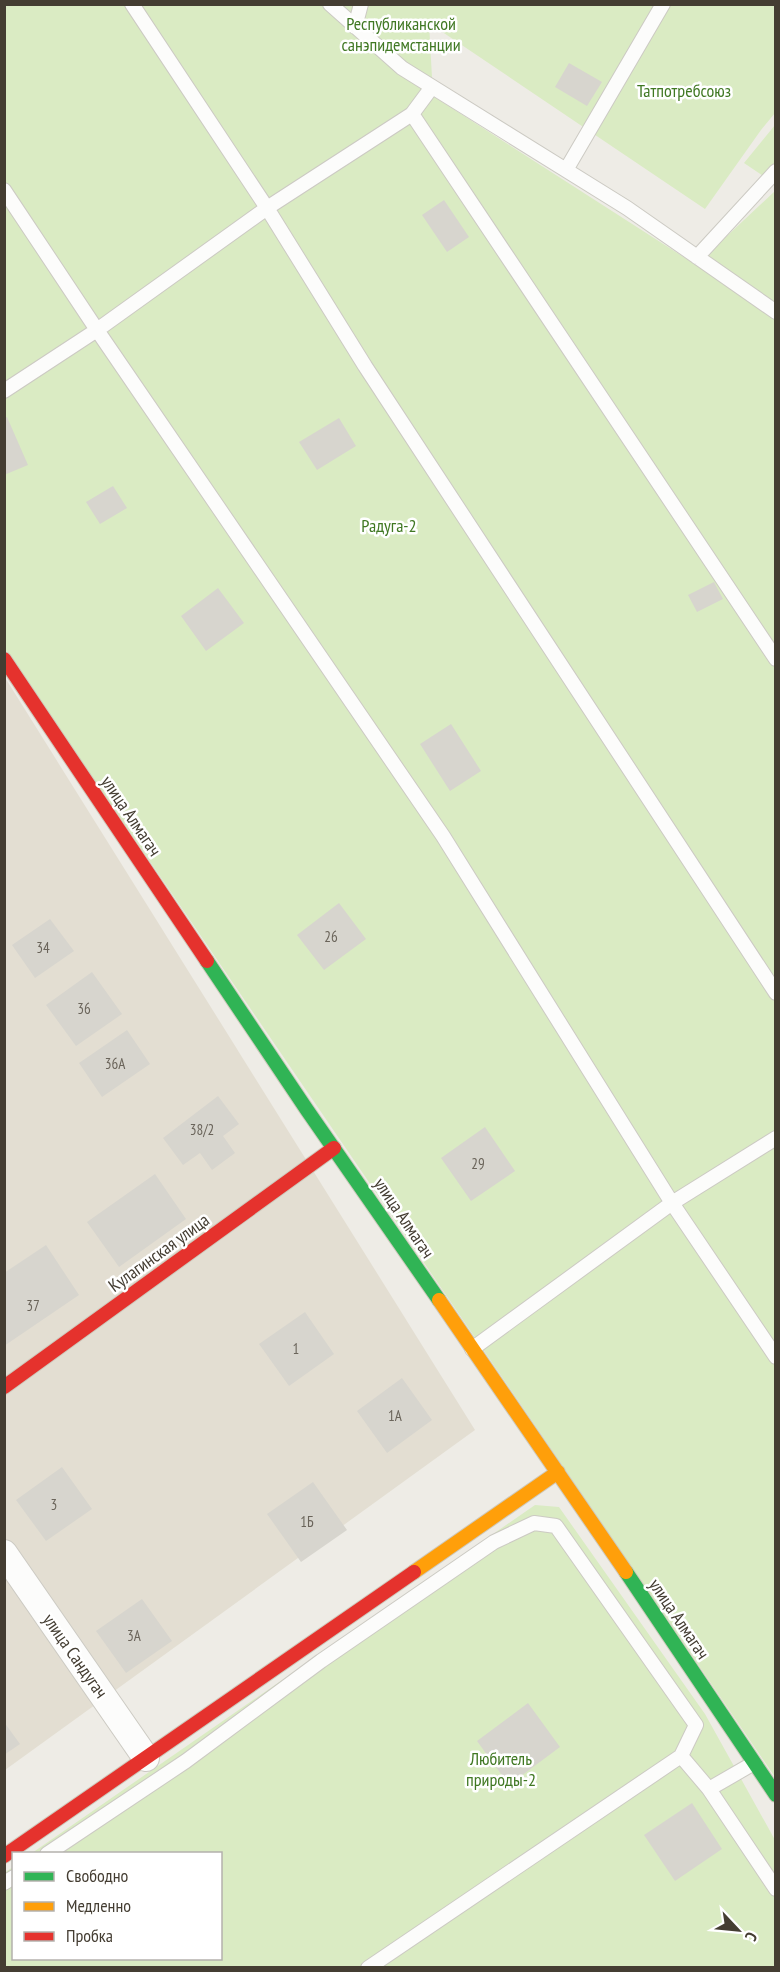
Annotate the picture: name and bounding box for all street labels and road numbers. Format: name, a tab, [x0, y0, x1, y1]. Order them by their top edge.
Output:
street label: улица Алмагач	[96, 771, 167, 860]
street label: улица Алмагач	[369, 1173, 440, 1262]
street label: Кулагинская улица	[104, 1208, 214, 1297]
street label: улица Алмагач	[644, 1574, 715, 1663]
street label: улица Сандугач	[38, 1609, 113, 1703]

